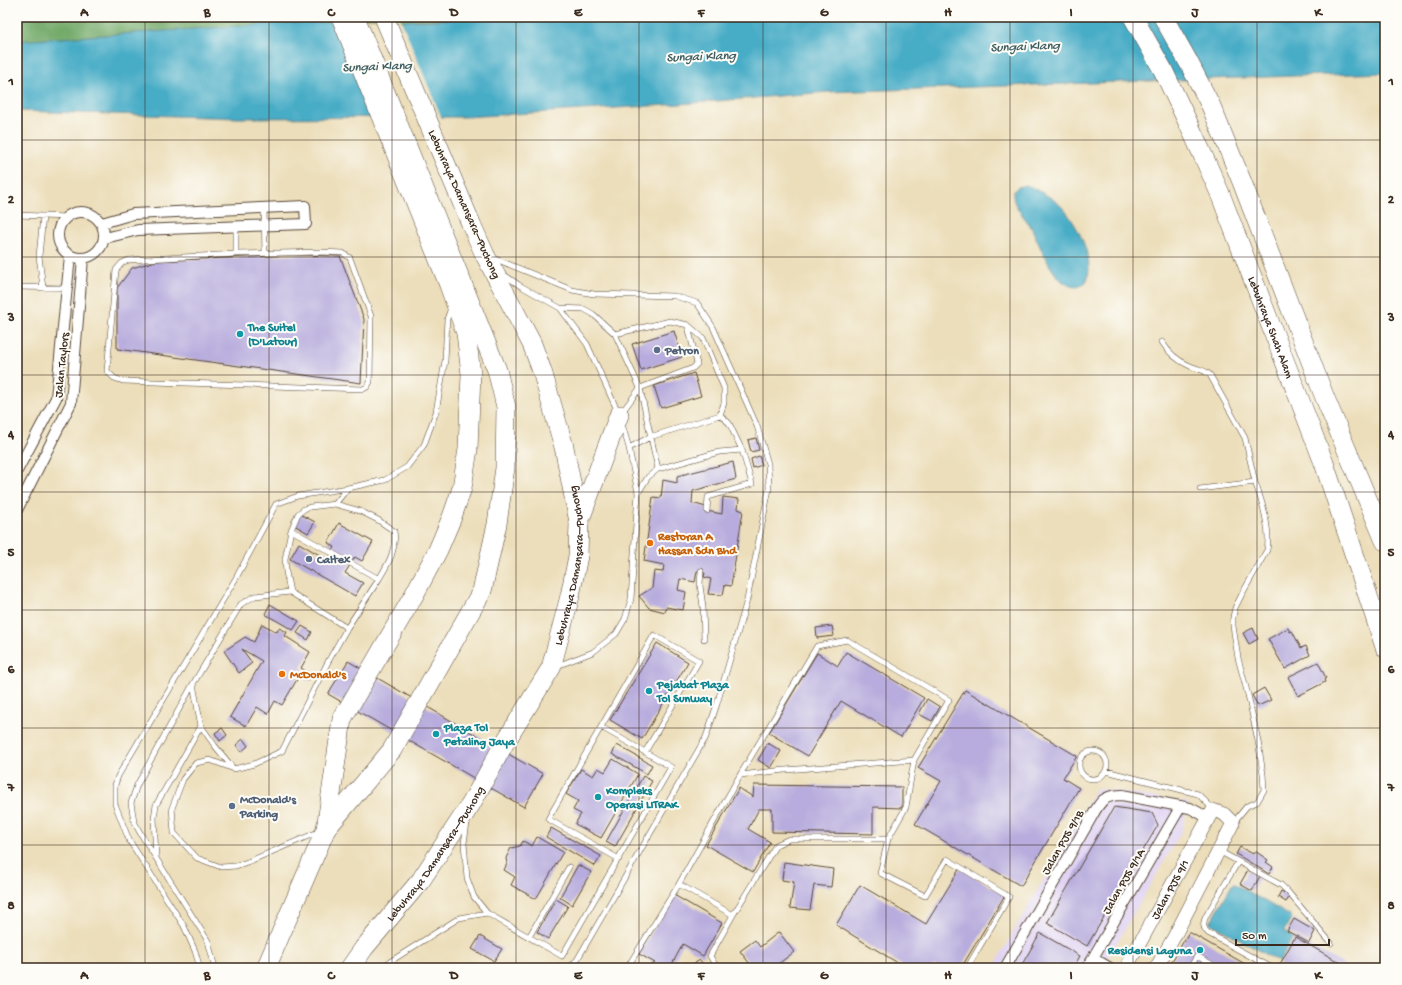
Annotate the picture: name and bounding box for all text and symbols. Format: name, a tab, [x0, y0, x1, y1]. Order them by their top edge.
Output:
text: A	[79, 6, 89, 21]
text: B	[203, 6, 212, 21]
text: C	[326, 6, 336, 21]
text: D	[449, 6, 459, 21]
text: E	[574, 6, 583, 21]
text: F	[697, 6, 706, 21]
text: G	[820, 6, 829, 21]
text: H	[944, 6, 952, 21]
text: I	[1069, 6, 1073, 21]
text: J	[1191, 6, 1200, 21]
text: K	[1313, 6, 1323, 21]
water label: Sungai Klang	[990, 39, 1062, 56]
water label: Sungai Klang	[666, 49, 738, 66]
water label: Sungai Klang	[342, 59, 414, 76]
text: 1	[7, 75, 14, 90]
text: 1	[1387, 75, 1394, 90]
street label: Lebuhraya Damansara–Puchong	[424, 128, 502, 282]
text: 2	[8, 193, 15, 208]
text: 2	[1388, 193, 1395, 208]
street label: Lebuhraya Shah Alam	[1244, 275, 1296, 381]
text: 3	[7, 311, 15, 326]
text: 3	[1387, 311, 1395, 326]
place label: The Suitel (D'Latour)	[247, 322, 298, 350]
marker: The Suitel (D'Latour)	[235, 329, 245, 339]
street label: Jalan Taylors	[53, 331, 73, 399]
marker: Petron	[652, 345, 662, 355]
place label: Petron	[664, 345, 699, 359]
text: 4	[7, 428, 15, 443]
text: 4	[1387, 428, 1395, 443]
street label: Lebuhraya Damansara–Puchong	[552, 484, 588, 647]
place label: Restoran A Hassan Sdn Bhd	[657, 531, 738, 559]
marker: Restoran A Hassan Sdn Bhd	[645, 538, 655, 548]
text: 5	[8, 546, 15, 561]
text: 5	[1388, 546, 1395, 561]
marker: Caltex	[304, 554, 314, 564]
place label: Caltex	[316, 554, 351, 568]
text: 6	[8, 663, 15, 678]
text: 6	[1388, 663, 1395, 678]
marker: McDonald's	[277, 669, 287, 679]
place label: McDonald's	[290, 669, 347, 683]
place label: Pejabat Plaza Tol Sunway	[656, 679, 730, 707]
marker: Pejabat Plaza Tol Sunway	[644, 686, 654, 696]
place label: Plaza Tol Petaling Jaya	[443, 722, 516, 750]
marker: Plaza Tol Petaling Jaya	[431, 729, 441, 739]
text: 7	[7, 781, 16, 796]
text: 7	[1387, 781, 1396, 796]
street label: Lebuhraya Damansara–Puchong	[384, 784, 488, 925]
place label: Kompleks Operasi LITRAK	[605, 785, 679, 813]
marker: Kompleks Operasi LITRAK	[593, 792, 603, 802]
place label: McDonald's Parking	[239, 794, 297, 822]
marker: McDonald's Parking	[227, 801, 237, 811]
street label: Jalan PJS 9/1B	[1040, 808, 1088, 878]
street label: Jalan PJS 9/1A	[1100, 846, 1150, 917]
street label: Jalan PJS 9/1	[1149, 858, 1193, 922]
text: 8	[7, 899, 15, 914]
text: 8	[1387, 899, 1395, 914]
scale bar	[1236, 921, 1329, 947]
text: 50 m	[1242, 930, 1267, 944]
place label: Residensi Laguna	[1107, 945, 1193, 959]
marker: Residensi Laguna	[1195, 945, 1205, 955]
text: A	[79, 969, 89, 984]
text: B	[203, 969, 212, 984]
text: C	[326, 969, 336, 984]
text: D	[449, 969, 459, 984]
text: E	[574, 969, 583, 984]
text: F	[697, 969, 706, 984]
text: G	[820, 969, 829, 984]
text: H	[944, 969, 952, 984]
text: I	[1069, 969, 1073, 984]
text: J	[1191, 969, 1200, 984]
text: K	[1313, 969, 1323, 984]

